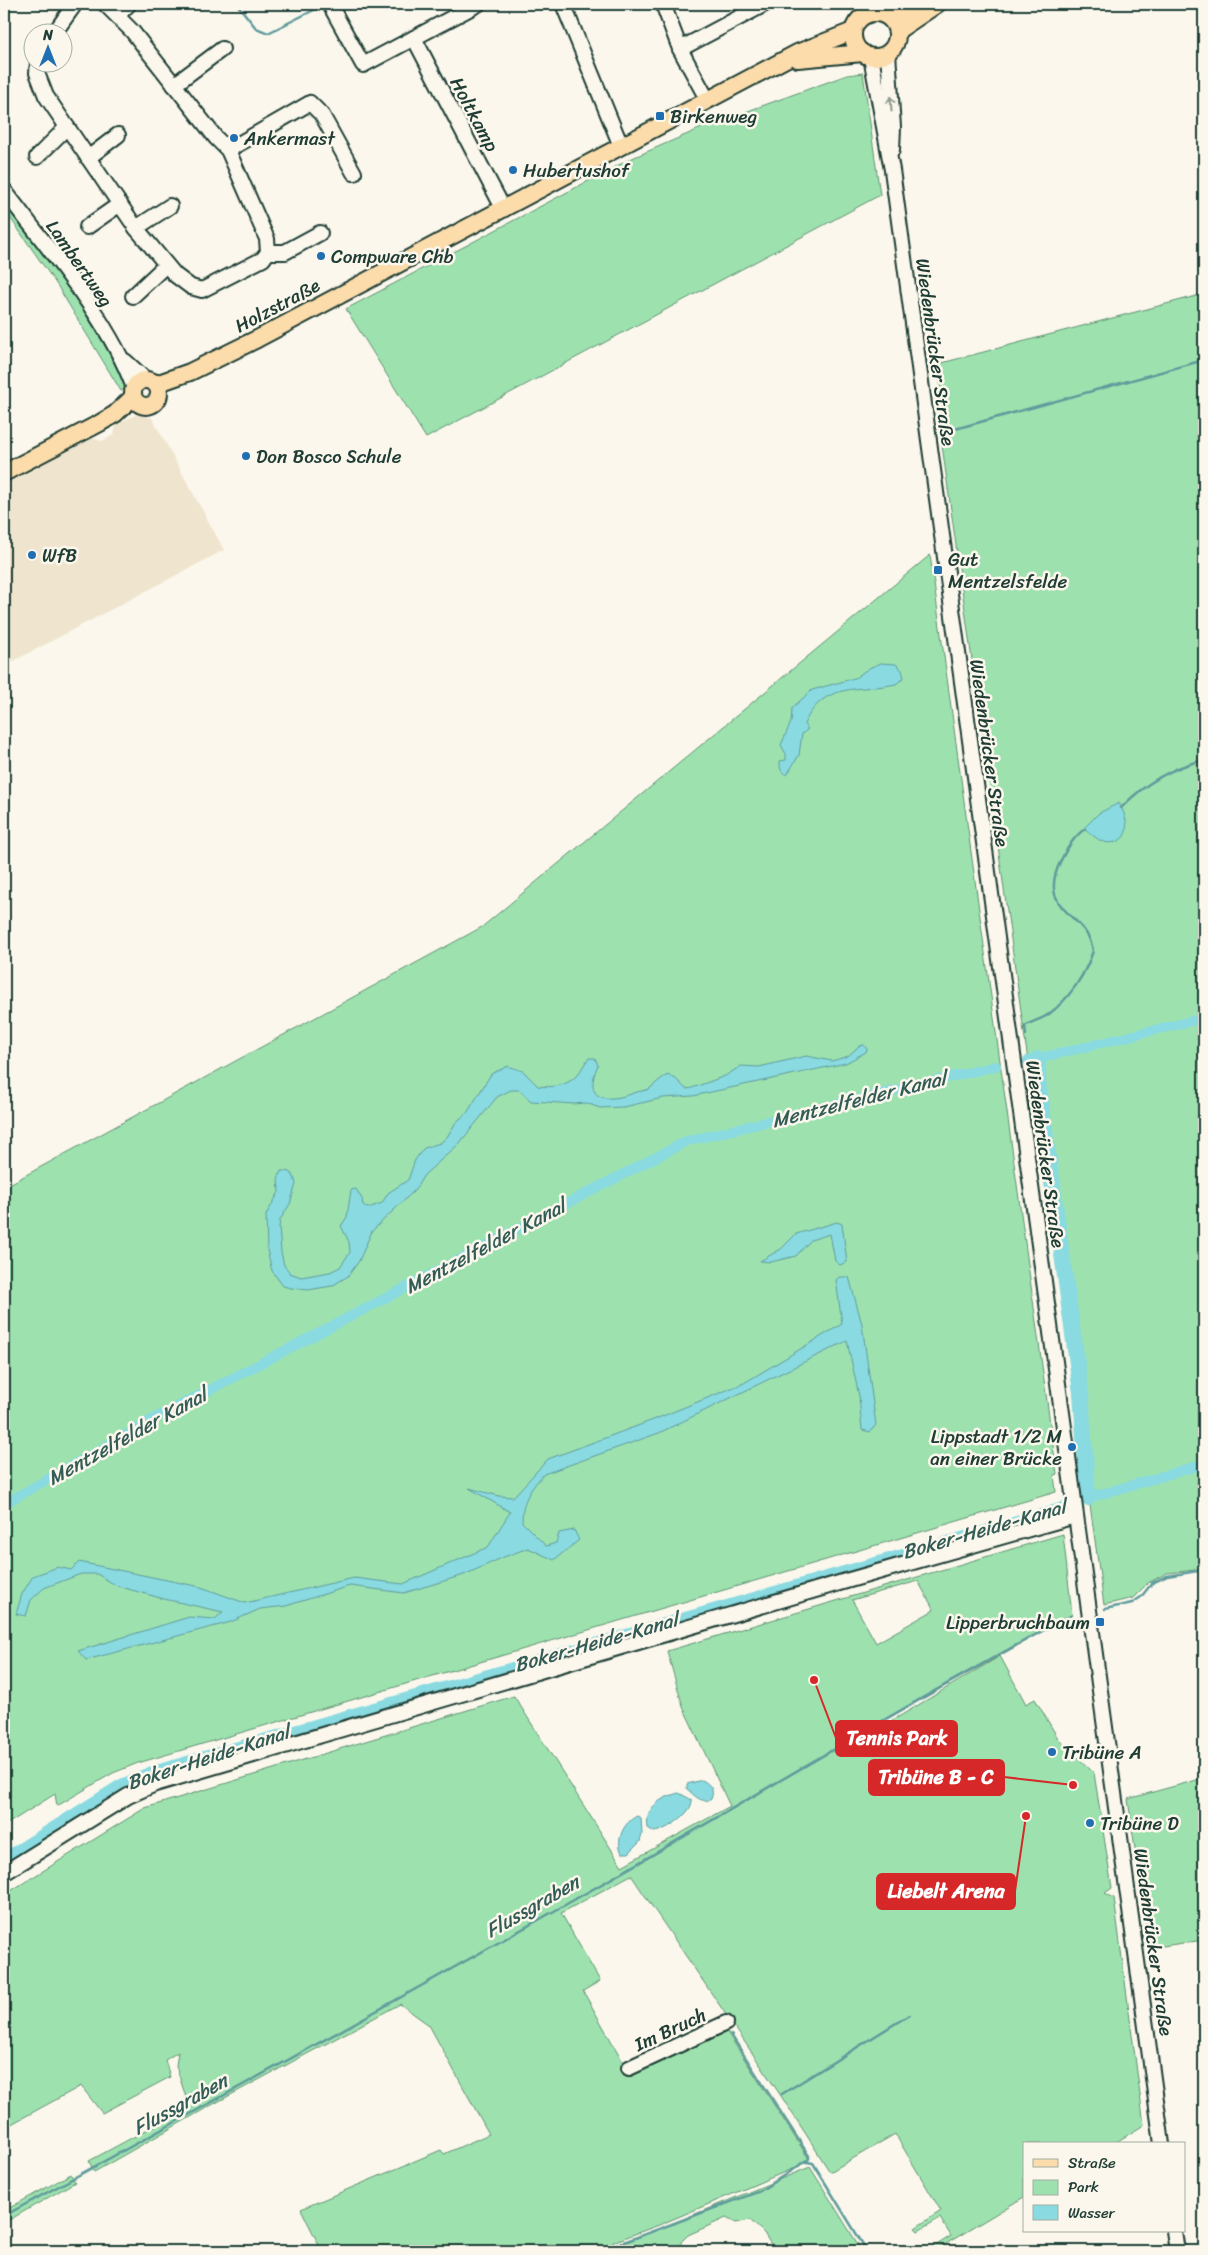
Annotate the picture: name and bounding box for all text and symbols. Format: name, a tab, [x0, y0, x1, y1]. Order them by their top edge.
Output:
north arrow	[22, 22, 72, 72]
text: N	[42, 23, 53, 48]
street label: Holtkamp	[441, 71, 508, 158]
one-way arrow	[887, 97, 896, 113]
place label: Birkenweg	[670, 100, 757, 133]
marker: Birkenweg	[654, 110, 666, 122]
place label: Ankermast	[243, 122, 336, 155]
marker: Ankermast	[228, 132, 240, 144]
place label: Hubertushof	[523, 154, 631, 187]
marker: Hubertushof	[507, 164, 519, 176]
street label: Lambertweg	[37, 213, 122, 314]
place label: Compware Chb	[331, 240, 454, 273]
marker: Compware Chb	[315, 250, 327, 262]
street label: Wiedenbrücker Straße	[906, 256, 965, 448]
street label: Holzstraße	[228, 269, 326, 342]
place label: Don Bosco Schule	[256, 440, 402, 473]
marker: Don Bosco Schule	[240, 450, 252, 462]
place label: WfB	[42, 539, 77, 572]
place label: Gut Mentzelsfelde	[948, 543, 1068, 598]
marker: WfB	[26, 549, 38, 561]
marker: Gut Mentzelsfelde	[932, 564, 944, 576]
street label: Wiedenbrücker Straße	[960, 657, 1019, 849]
street label: Wiedenbrücker Straße	[1016, 1058, 1075, 1250]
water label: Mentzelfelder Kanal	[768, 1060, 954, 1138]
water label: Mentzelfelder Kanal	[398, 1187, 576, 1304]
water label: Mentzelfelder Kanal	[41, 1376, 218, 1495]
place label: Lippstadt 1/2 M an einer Brücke	[930, 1420, 1062, 1475]
marker: Lippstadt 1/2 M an einer Brücke	[1066, 1441, 1078, 1453]
water label: Boker-Heide-Kanal	[898, 1488, 1074, 1570]
water label: Boker-Heide-Kanal	[510, 1601, 686, 1683]
place label: Lipperbruchbaum	[946, 1606, 1090, 1639]
marker: Lipperbruchbaum	[1094, 1616, 1106, 1628]
water label: Boker-Heide-Kanal	[122, 1713, 298, 1800]
callout: Tennis Park	[836, 1721, 957, 1756]
text: Tennis Park	[846, 1721, 948, 1756]
place label: Tribüne A	[1062, 1736, 1142, 1769]
marker: Tribüne A	[1046, 1746, 1058, 1758]
callout: Tribüne B - C	[869, 1760, 1004, 1795]
text: Tribüne B - C	[878, 1760, 994, 1795]
place label: Tribüne D	[1100, 1807, 1179, 1840]
marker: Tribüne D	[1084, 1817, 1096, 1829]
street label: Wiedenbrücker Straße	[1124, 1846, 1183, 2038]
water label: Flussgraben	[478, 1864, 588, 1948]
callout: Liebelt Arena	[877, 1874, 1015, 1909]
text: Liebelt Arena	[887, 1874, 1005, 1909]
street label: Im Bruch	[628, 1998, 712, 2061]
water label: Flussgraben	[126, 2063, 236, 2145]
legend	[1023, 2142, 1186, 2232]
text: Straße	[1068, 2150, 1116, 2176]
text: Park	[1068, 2174, 1099, 2200]
text: Wasser	[1068, 2200, 1116, 2226]

